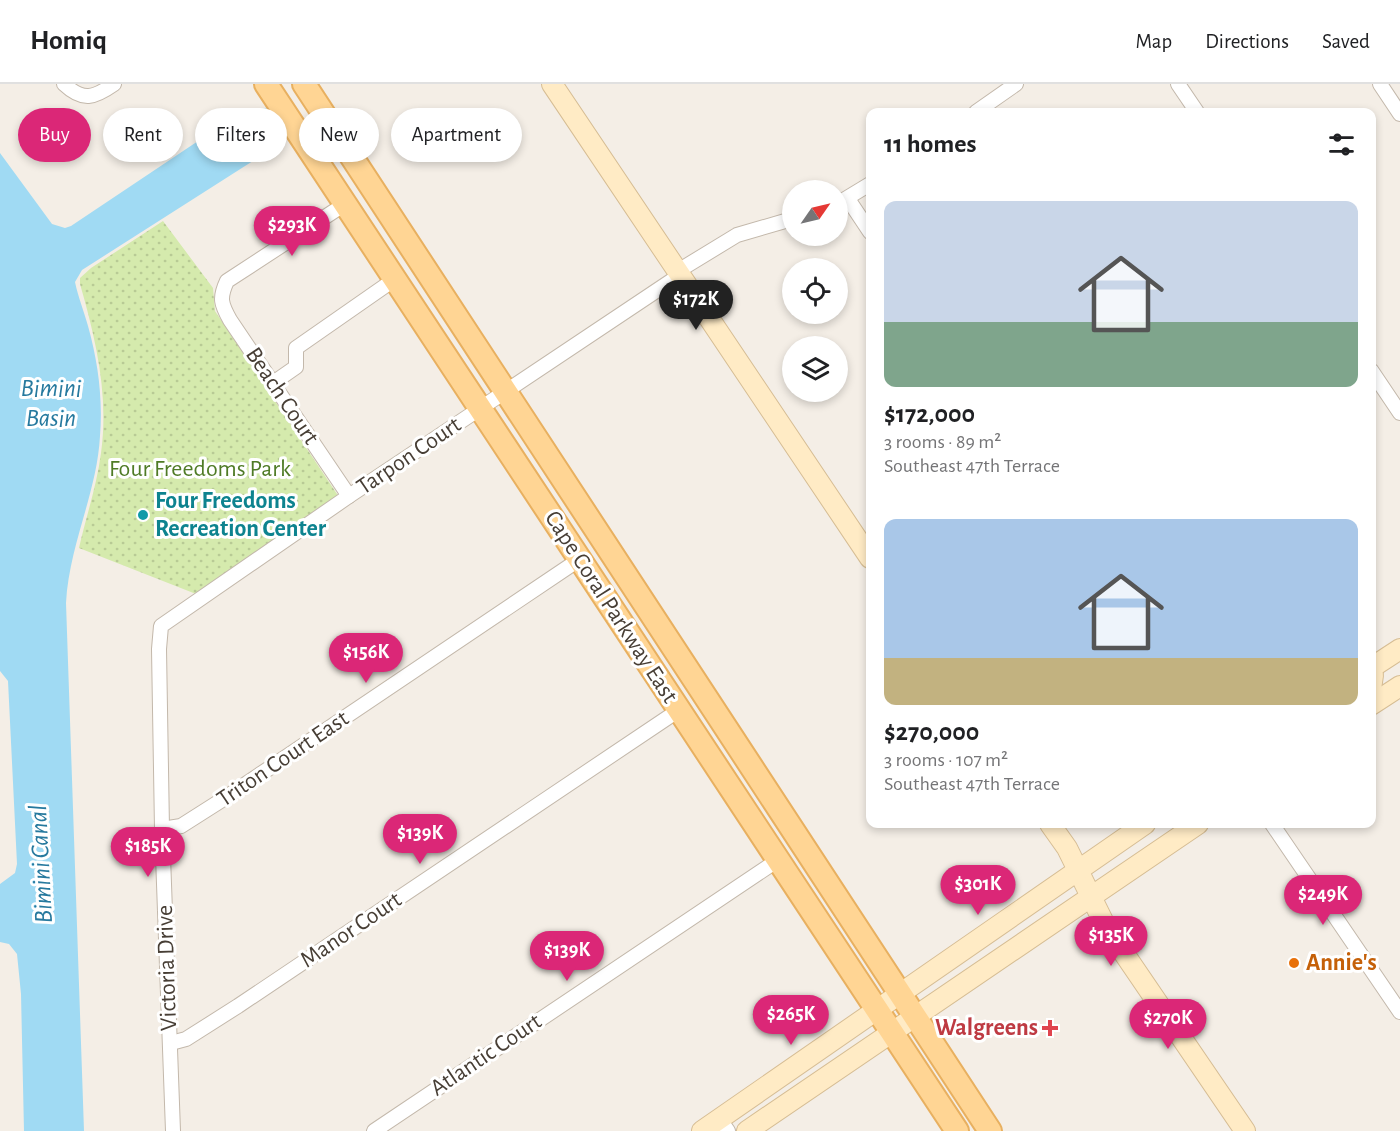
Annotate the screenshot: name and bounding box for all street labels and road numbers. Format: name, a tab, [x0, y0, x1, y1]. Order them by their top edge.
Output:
street label: Beach Court	[241, 343, 323, 449]
street label: Tarpon Court	[353, 412, 466, 500]
street label: Cape Coral Parkway East	[540, 507, 682, 708]
street label: Triton Court East	[213, 706, 353, 812]
street label: Manor Court	[296, 887, 406, 972]
street label: Victoria Drive	[153, 905, 181, 1031]
street label: Atlantic Court	[426, 1009, 546, 1101]

